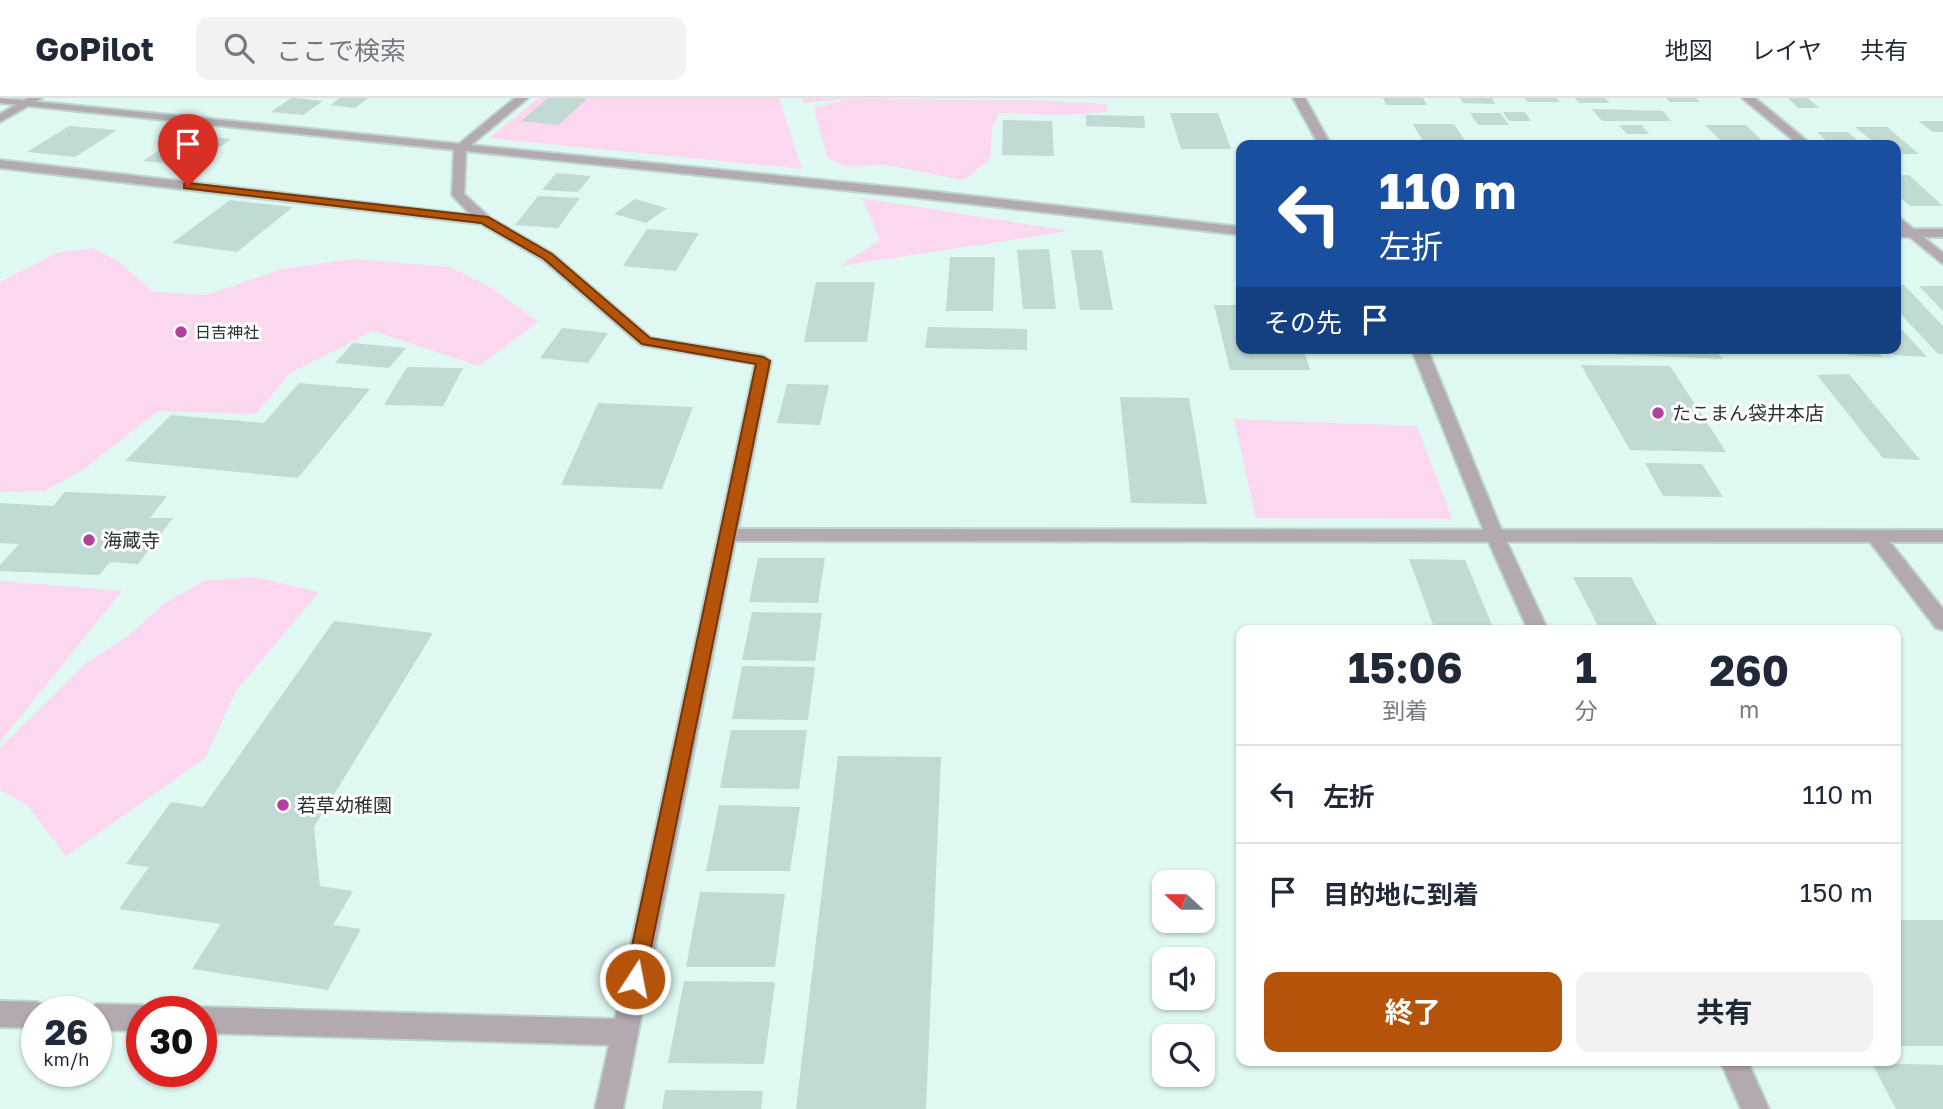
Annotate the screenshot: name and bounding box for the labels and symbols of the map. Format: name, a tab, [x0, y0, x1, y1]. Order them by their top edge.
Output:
pin	[158, 114, 218, 186]
place label: 日吉神社	[195, 322, 259, 342]
marker: 日吉神社	[173, 324, 189, 340]
place label: たこまん袋井本店	[1672, 401, 1824, 424]
marker: たこまん袋井本店	[1650, 405, 1666, 421]
place label: 海蔵寺	[103, 528, 160, 551]
marker: 海蔵寺	[81, 532, 97, 548]
place label: 若草幼稚園	[297, 793, 392, 816]
marker: 若草幼稚園	[275, 797, 291, 813]
north arrow	[1152, 870, 1214, 933]
position arrow	[598, 942, 672, 1016]
speed limit sign: 30	[126, 996, 217, 1087]

